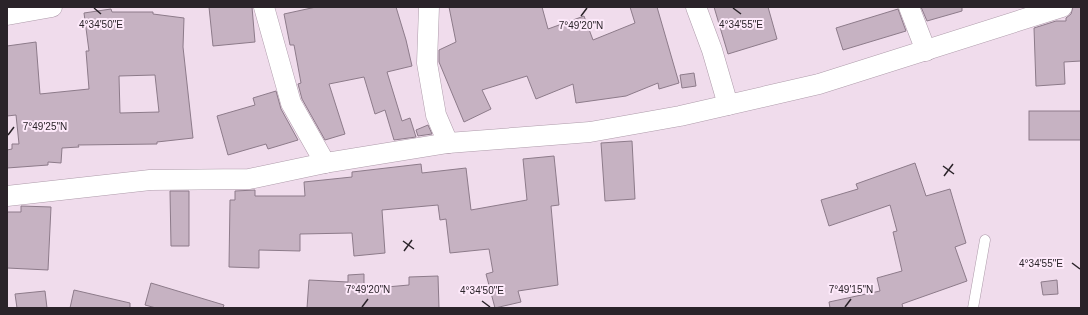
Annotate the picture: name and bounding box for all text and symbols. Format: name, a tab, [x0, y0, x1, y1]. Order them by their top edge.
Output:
text: 4°34'50"E	[79, 19, 123, 30]
text: 4°34'55"E	[719, 19, 763, 30]
text: 7°49'20"N	[559, 20, 603, 31]
text: 7°49'25"N	[23, 121, 67, 132]
text: 4°34'55"E	[1019, 258, 1063, 269]
text: 7°49'20"N	[346, 284, 390, 295]
text: 7°49'15"N	[829, 284, 873, 295]
text: 4°34'50"E	[460, 285, 504, 296]

